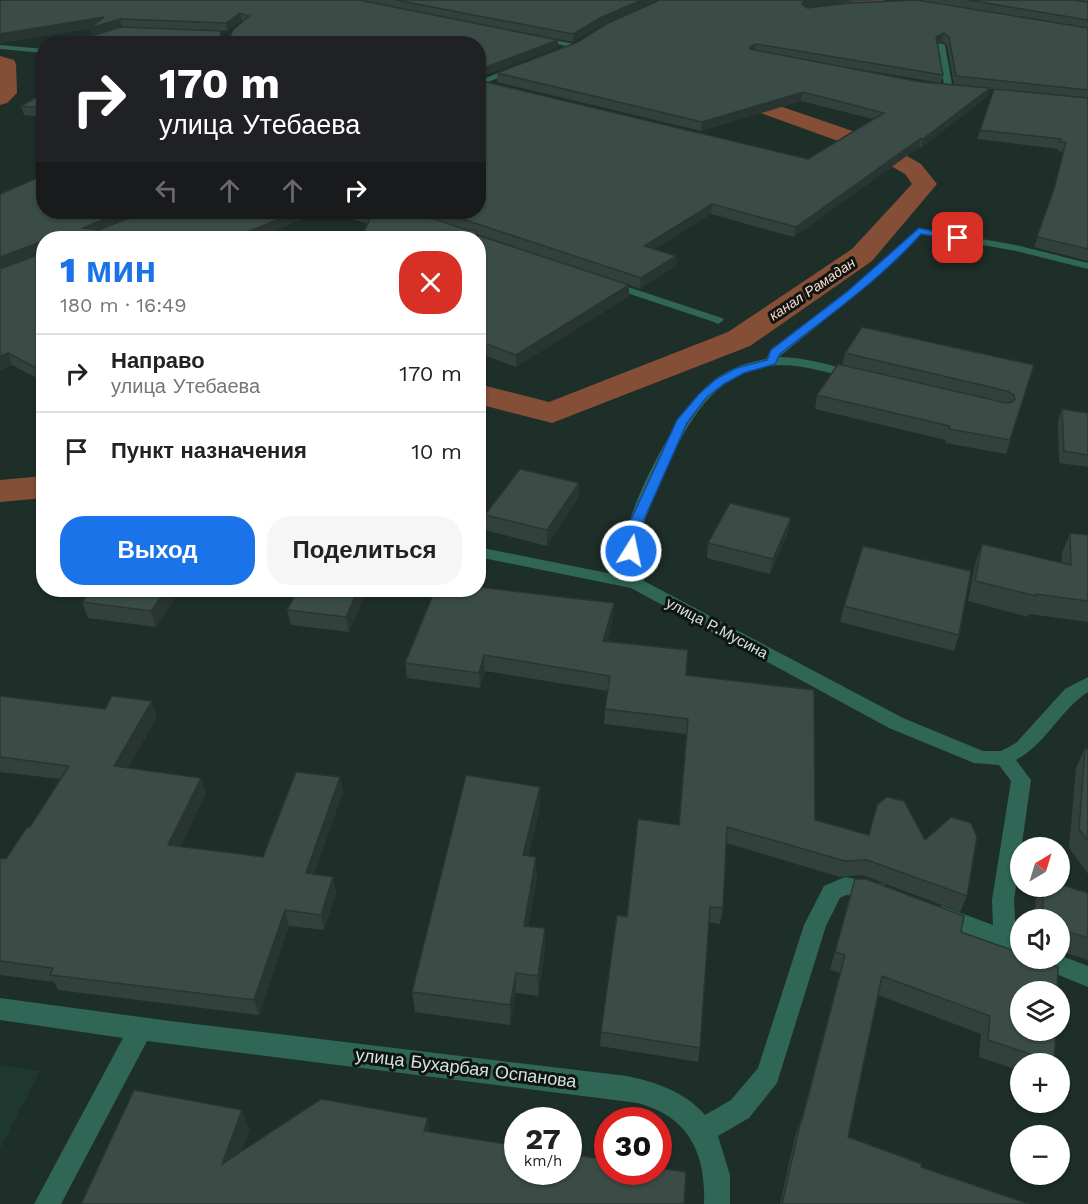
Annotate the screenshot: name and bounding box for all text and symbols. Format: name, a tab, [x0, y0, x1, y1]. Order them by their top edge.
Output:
text: 170 m	[159, 59, 280, 108]
icon: right	[60, 60, 138, 138]
text: улица Утебаева	[159, 109, 360, 141]
icon: left	[150, 174, 183, 207]
icon: ahead	[213, 174, 246, 207]
icon: ahead	[276, 174, 309, 207]
icon: right	[339, 174, 372, 207]
pin	[932, 212, 983, 263]
icon: arrive	[941, 221, 974, 254]
text: 1 мин	[60, 249, 156, 291]
button: close	[399, 251, 462, 314]
water label: канал Рамадан	[766, 254, 858, 324]
text: 180 m · 16:49	[60, 293, 187, 317]
text: Направо	[111, 348, 205, 373]
icon: right	[60, 357, 93, 390]
text: 170 m	[399, 361, 462, 386]
text: улица Утебаева	[111, 374, 260, 398]
icon: arrive	[60, 435, 93, 468]
text: Пункт назначения	[111, 438, 307, 463]
text: 10 m	[411, 439, 462, 464]
button: Выход	[60, 516, 255, 585]
button: Поделиться	[267, 516, 462, 585]
position arrow	[599, 519, 663, 583]
street label: улица Р.Мусина	[663, 594, 772, 663]
north arrow	[1010, 837, 1070, 897]
map controls	[1010, 837, 1070, 1185]
button: sound	[1010, 909, 1070, 969]
button: layers	[1010, 981, 1070, 1041]
street label: улица Бухарбая Оспанова	[354, 1044, 579, 1092]
button: +	[1010, 1053, 1070, 1113]
speed limit sign: 30	[594, 1107, 672, 1185]
text: 27	[525, 1121, 561, 1156]
button: −	[1010, 1125, 1070, 1185]
text: km/h	[524, 1152, 562, 1170]

